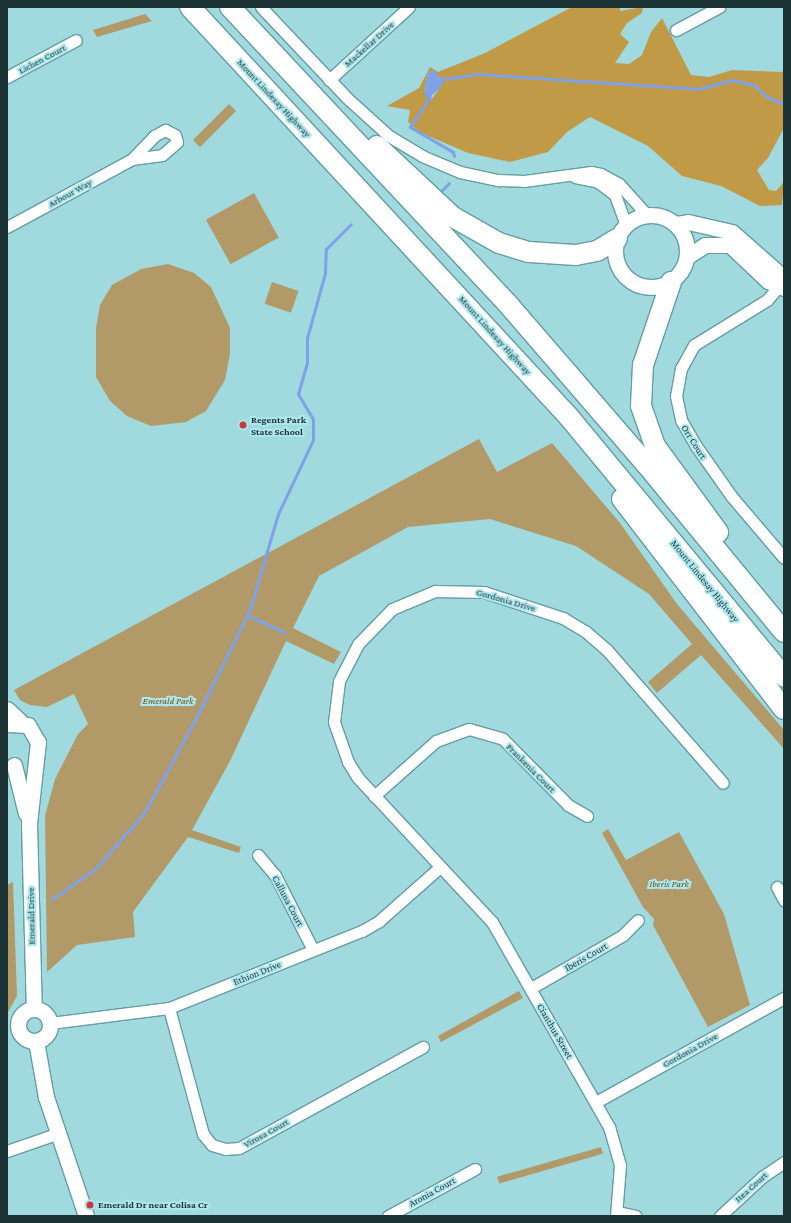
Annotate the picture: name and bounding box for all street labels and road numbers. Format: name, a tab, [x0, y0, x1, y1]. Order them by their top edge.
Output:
street label: Mackellar Drive	[342, 18, 396, 70]
street label: Lichen Court	[16, 42, 68, 76]
street label: Mount Lindesay Highway	[235, 56, 313, 140]
street label: Arbour Way	[46, 176, 94, 210]
street label: Mount Lindesay Highway	[456, 293, 534, 377]
street label: Orr Court	[679, 422, 709, 462]
street label: Mount Lindesay Highway	[668, 537, 742, 625]
street label: Gordonia Drive	[475, 586, 537, 614]
street label: Frankenia Court	[504, 741, 558, 795]
street label: Calluna Court	[270, 874, 306, 928]
street label: Emerald Drive	[25, 887, 37, 945]
street label: Iberis Court	[562, 940, 610, 974]
street label: Ethion Drive	[231, 958, 283, 988]
street label: Cianthus Street	[534, 1001, 576, 1061]
street label: Gordonia Drive	[660, 1030, 720, 1070]
street label: Virosa Court	[241, 1116, 291, 1150]
street label: Itea Court	[732, 1169, 770, 1205]
street label: Aronia Court	[407, 1174, 457, 1210]

